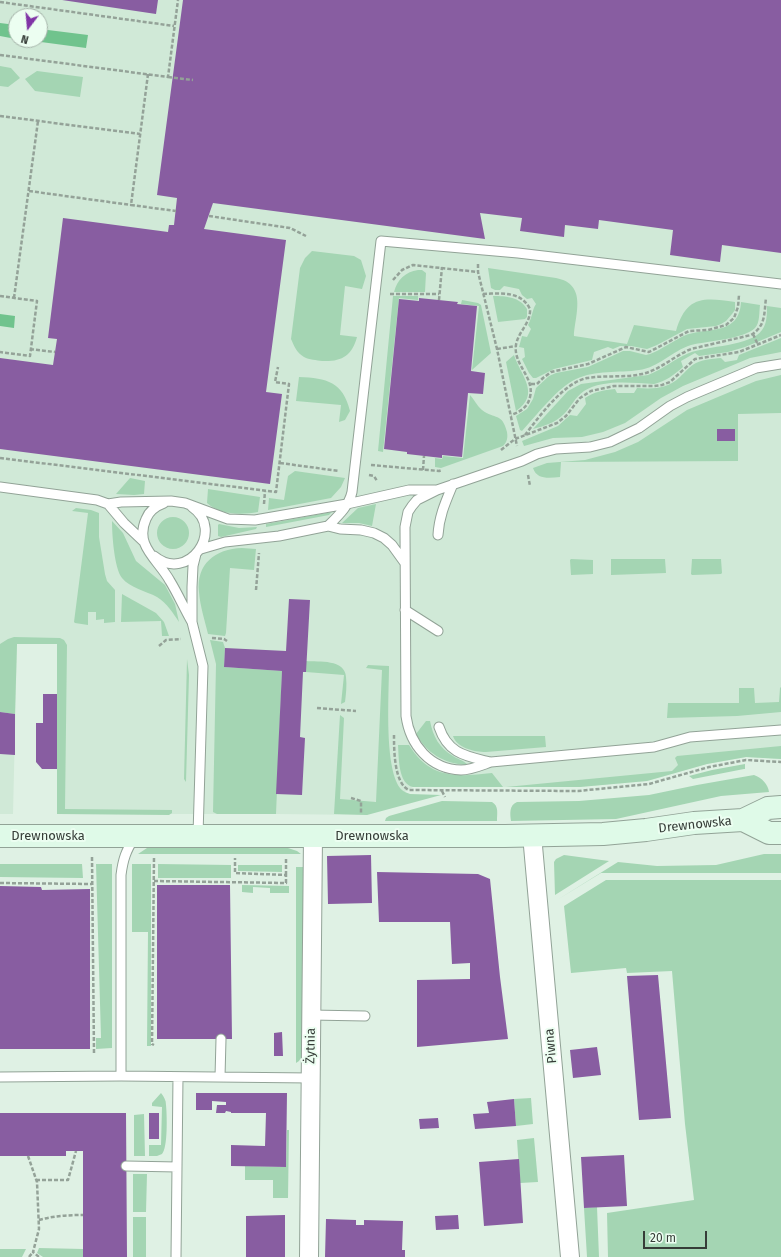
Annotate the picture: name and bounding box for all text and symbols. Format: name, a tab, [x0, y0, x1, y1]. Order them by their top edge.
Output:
north arrow	[8, 8, 48, 48]
text: N	[20, 32, 30, 46]
street label: Drewnowska	[658, 813, 732, 837]
street label: Drewnowska	[11, 828, 85, 844]
street label: Drewnowska	[335, 828, 409, 844]
street label: Żytnia	[303, 1028, 319, 1064]
street label: Piwna	[542, 1028, 560, 1064]
scale bar	[645, 1223, 709, 1249]
text: 20 m	[650, 1231, 676, 1245]

